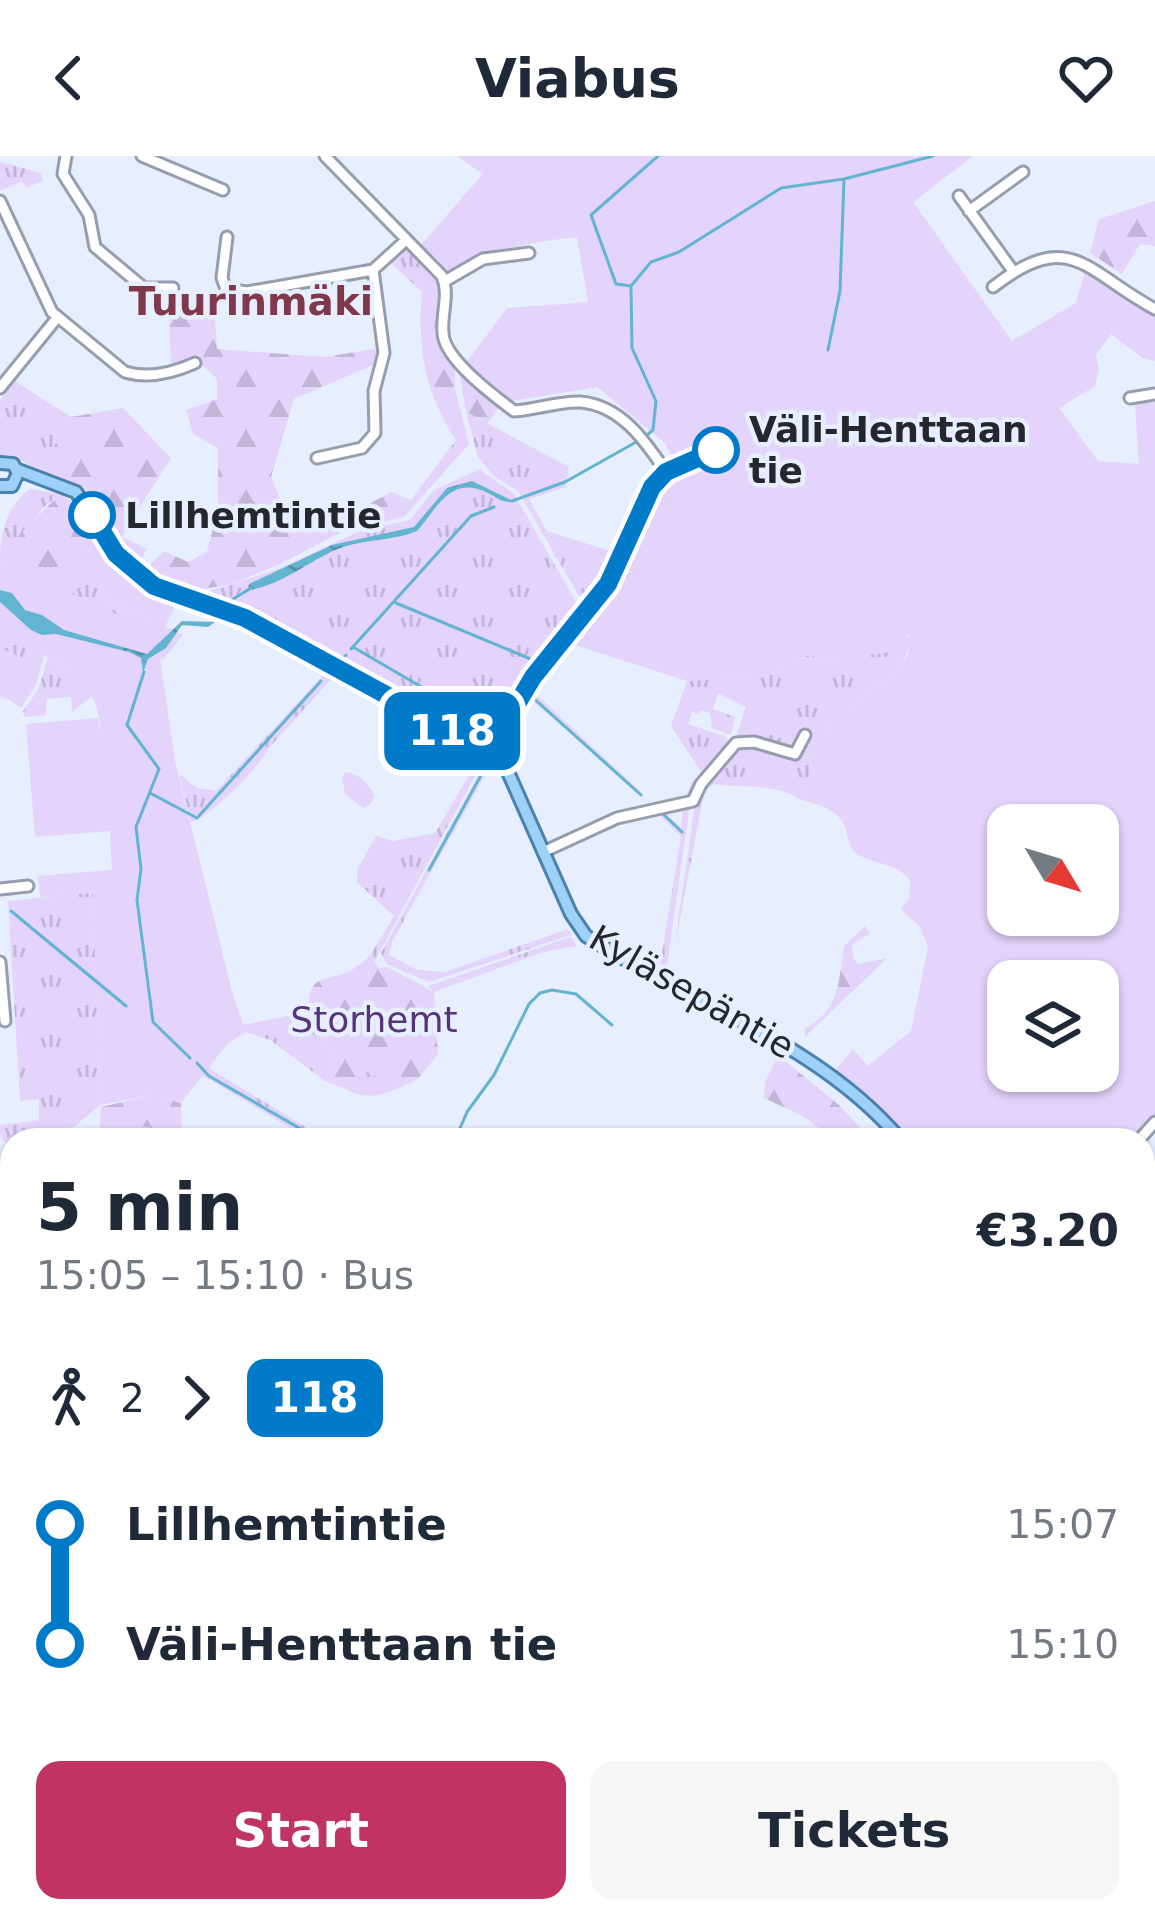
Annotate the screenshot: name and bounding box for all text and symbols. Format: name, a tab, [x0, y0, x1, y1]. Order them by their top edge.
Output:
icon: back	[36, 45, 102, 111]
icon: heart	[1053, 45, 1119, 111]
text: Viabus	[475, 47, 680, 110]
district label: Tuurinmäki	[129, 279, 373, 324]
place label: Väli-Henttaan tie	[749, 409, 1028, 491]
marker: Väli-Henttaan tie	[694, 428, 738, 472]
marker: Lillhemtintie	[70, 493, 114, 537]
place label: Lillhemtintie	[125, 495, 382, 536]
line badge: 118	[383, 692, 521, 770]
text: 118	[408, 706, 496, 755]
north arrow	[987, 804, 1119, 936]
map controls	[987, 804, 1119, 1092]
street label: Kyläsepäntie	[582, 917, 802, 1067]
button: layers	[987, 960, 1119, 1092]
park label: Storhemt	[290, 999, 458, 1040]
text: 5 min	[36, 1169, 243, 1246]
text: €3.20	[977, 1204, 1119, 1257]
text: 15:05 – 15:10 · Bus	[36, 1253, 414, 1298]
icon: walk	[36, 1365, 102, 1431]
icon: forward	[163, 1365, 229, 1431]
text: 118	[271, 1373, 359, 1422]
text: 2	[120, 1376, 145, 1421]
text: Lillhemtintie	[126, 1498, 447, 1551]
text: 15:07	[1007, 1502, 1119, 1547]
text: Väli-Henttaan tie	[126, 1618, 557, 1671]
text: 15:10	[1007, 1622, 1119, 1667]
button: Start	[36, 1761, 566, 1899]
button: Tickets	[590, 1761, 1119, 1899]

